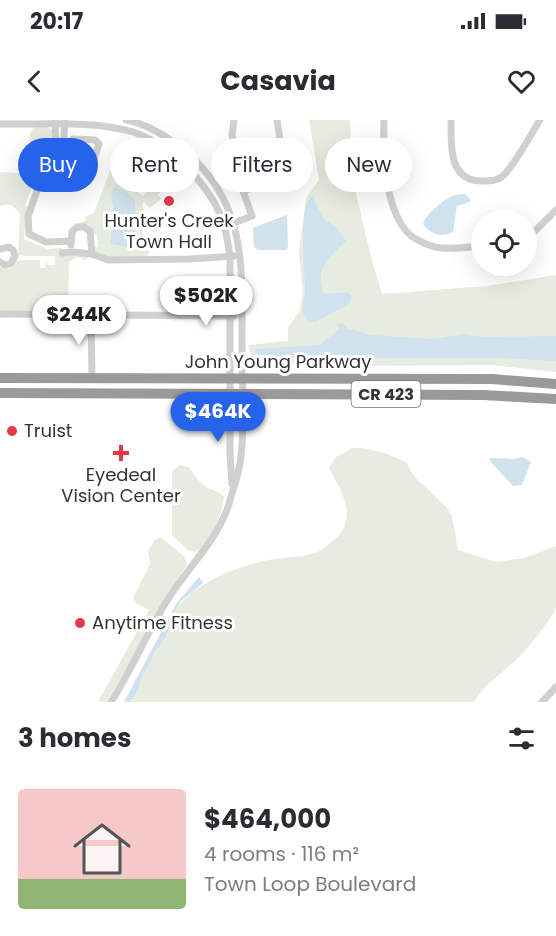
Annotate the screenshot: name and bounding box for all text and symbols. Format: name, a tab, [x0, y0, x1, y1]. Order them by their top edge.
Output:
text: 20:17	[30, 6, 83, 37]
text: Casavia	[220, 62, 336, 99]
icon: back	[18, 65, 51, 98]
icon: heart	[505, 65, 538, 98]
chip: Buy	[18, 138, 98, 192]
chip: Rent	[110, 138, 199, 192]
chip: Filters	[211, 138, 313, 192]
chip: New	[325, 138, 412, 192]
marker: Hunter's Creek Town Hall	[162, 194, 176, 208]
place label: Hunter's Creek Town Hall	[104, 208, 234, 254]
map controls	[471, 210, 537, 276]
button: locate	[471, 210, 537, 276]
pin: $502K	[164, 276, 248, 327]
text: $502K	[174, 281, 238, 309]
pin: $244K	[37, 295, 121, 346]
text: $244K	[46, 300, 112, 328]
street label: John Young Parkway	[185, 349, 371, 374]
road number: CR 423	[352, 381, 420, 407]
pin: $464K	[176, 392, 260, 443]
text: $464K	[185, 397, 251, 425]
place label: Truist	[24, 418, 72, 443]
marker: Truist	[5, 424, 19, 438]
marker: Eyedeal Vision Center	[112, 444, 130, 462]
place label: Eyedeal Vision Center	[61, 462, 181, 508]
place label: Anytime Fitness	[92, 610, 233, 635]
marker: Anytime Fitness	[73, 616, 87, 630]
text: 3 homes	[18, 720, 131, 756]
icon: filters	[505, 722, 538, 755]
text: $464,000	[204, 801, 331, 837]
icon: home	[66, 813, 138, 885]
text: 4 rooms · 116 m²	[204, 840, 359, 868]
text: Town Loop Boulevard	[204, 870, 416, 898]

